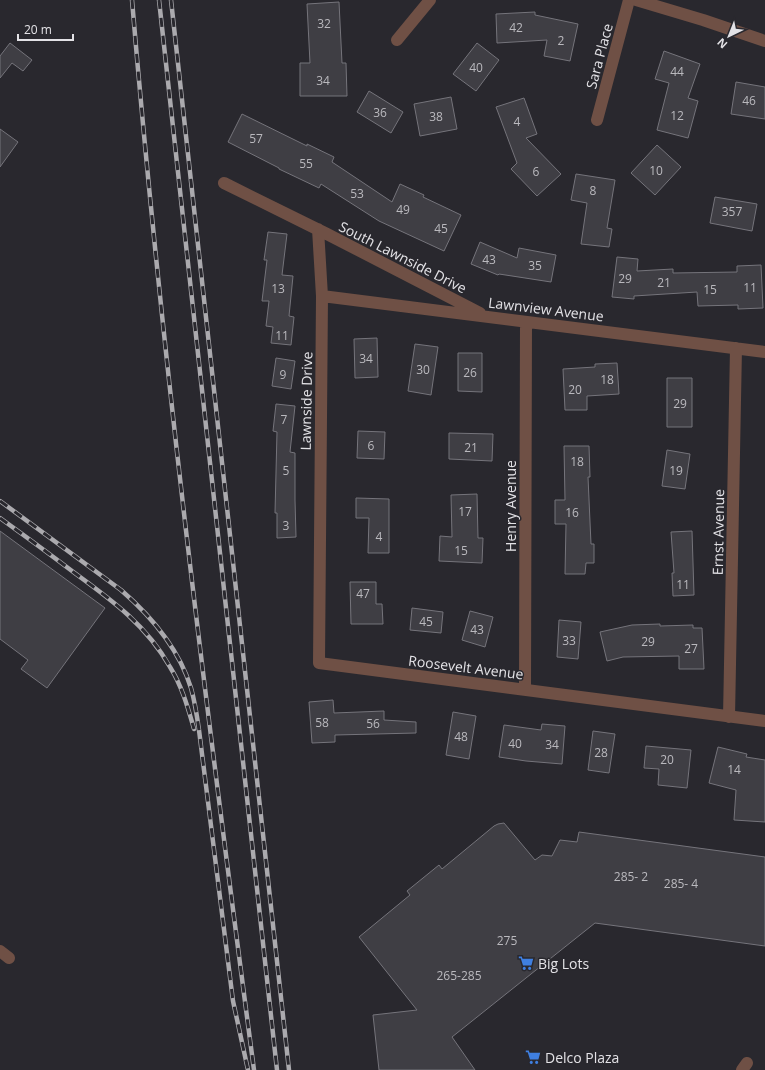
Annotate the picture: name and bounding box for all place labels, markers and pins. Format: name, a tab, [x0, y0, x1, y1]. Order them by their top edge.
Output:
supermarket icon: Big Lots	[517, 954, 535, 972]
place label: Big Lots	[538, 954, 590, 973]
supermarket icon: Delco Plaza	[524, 1048, 542, 1066]
place label: Delco Plaza	[545, 1048, 619, 1067]

